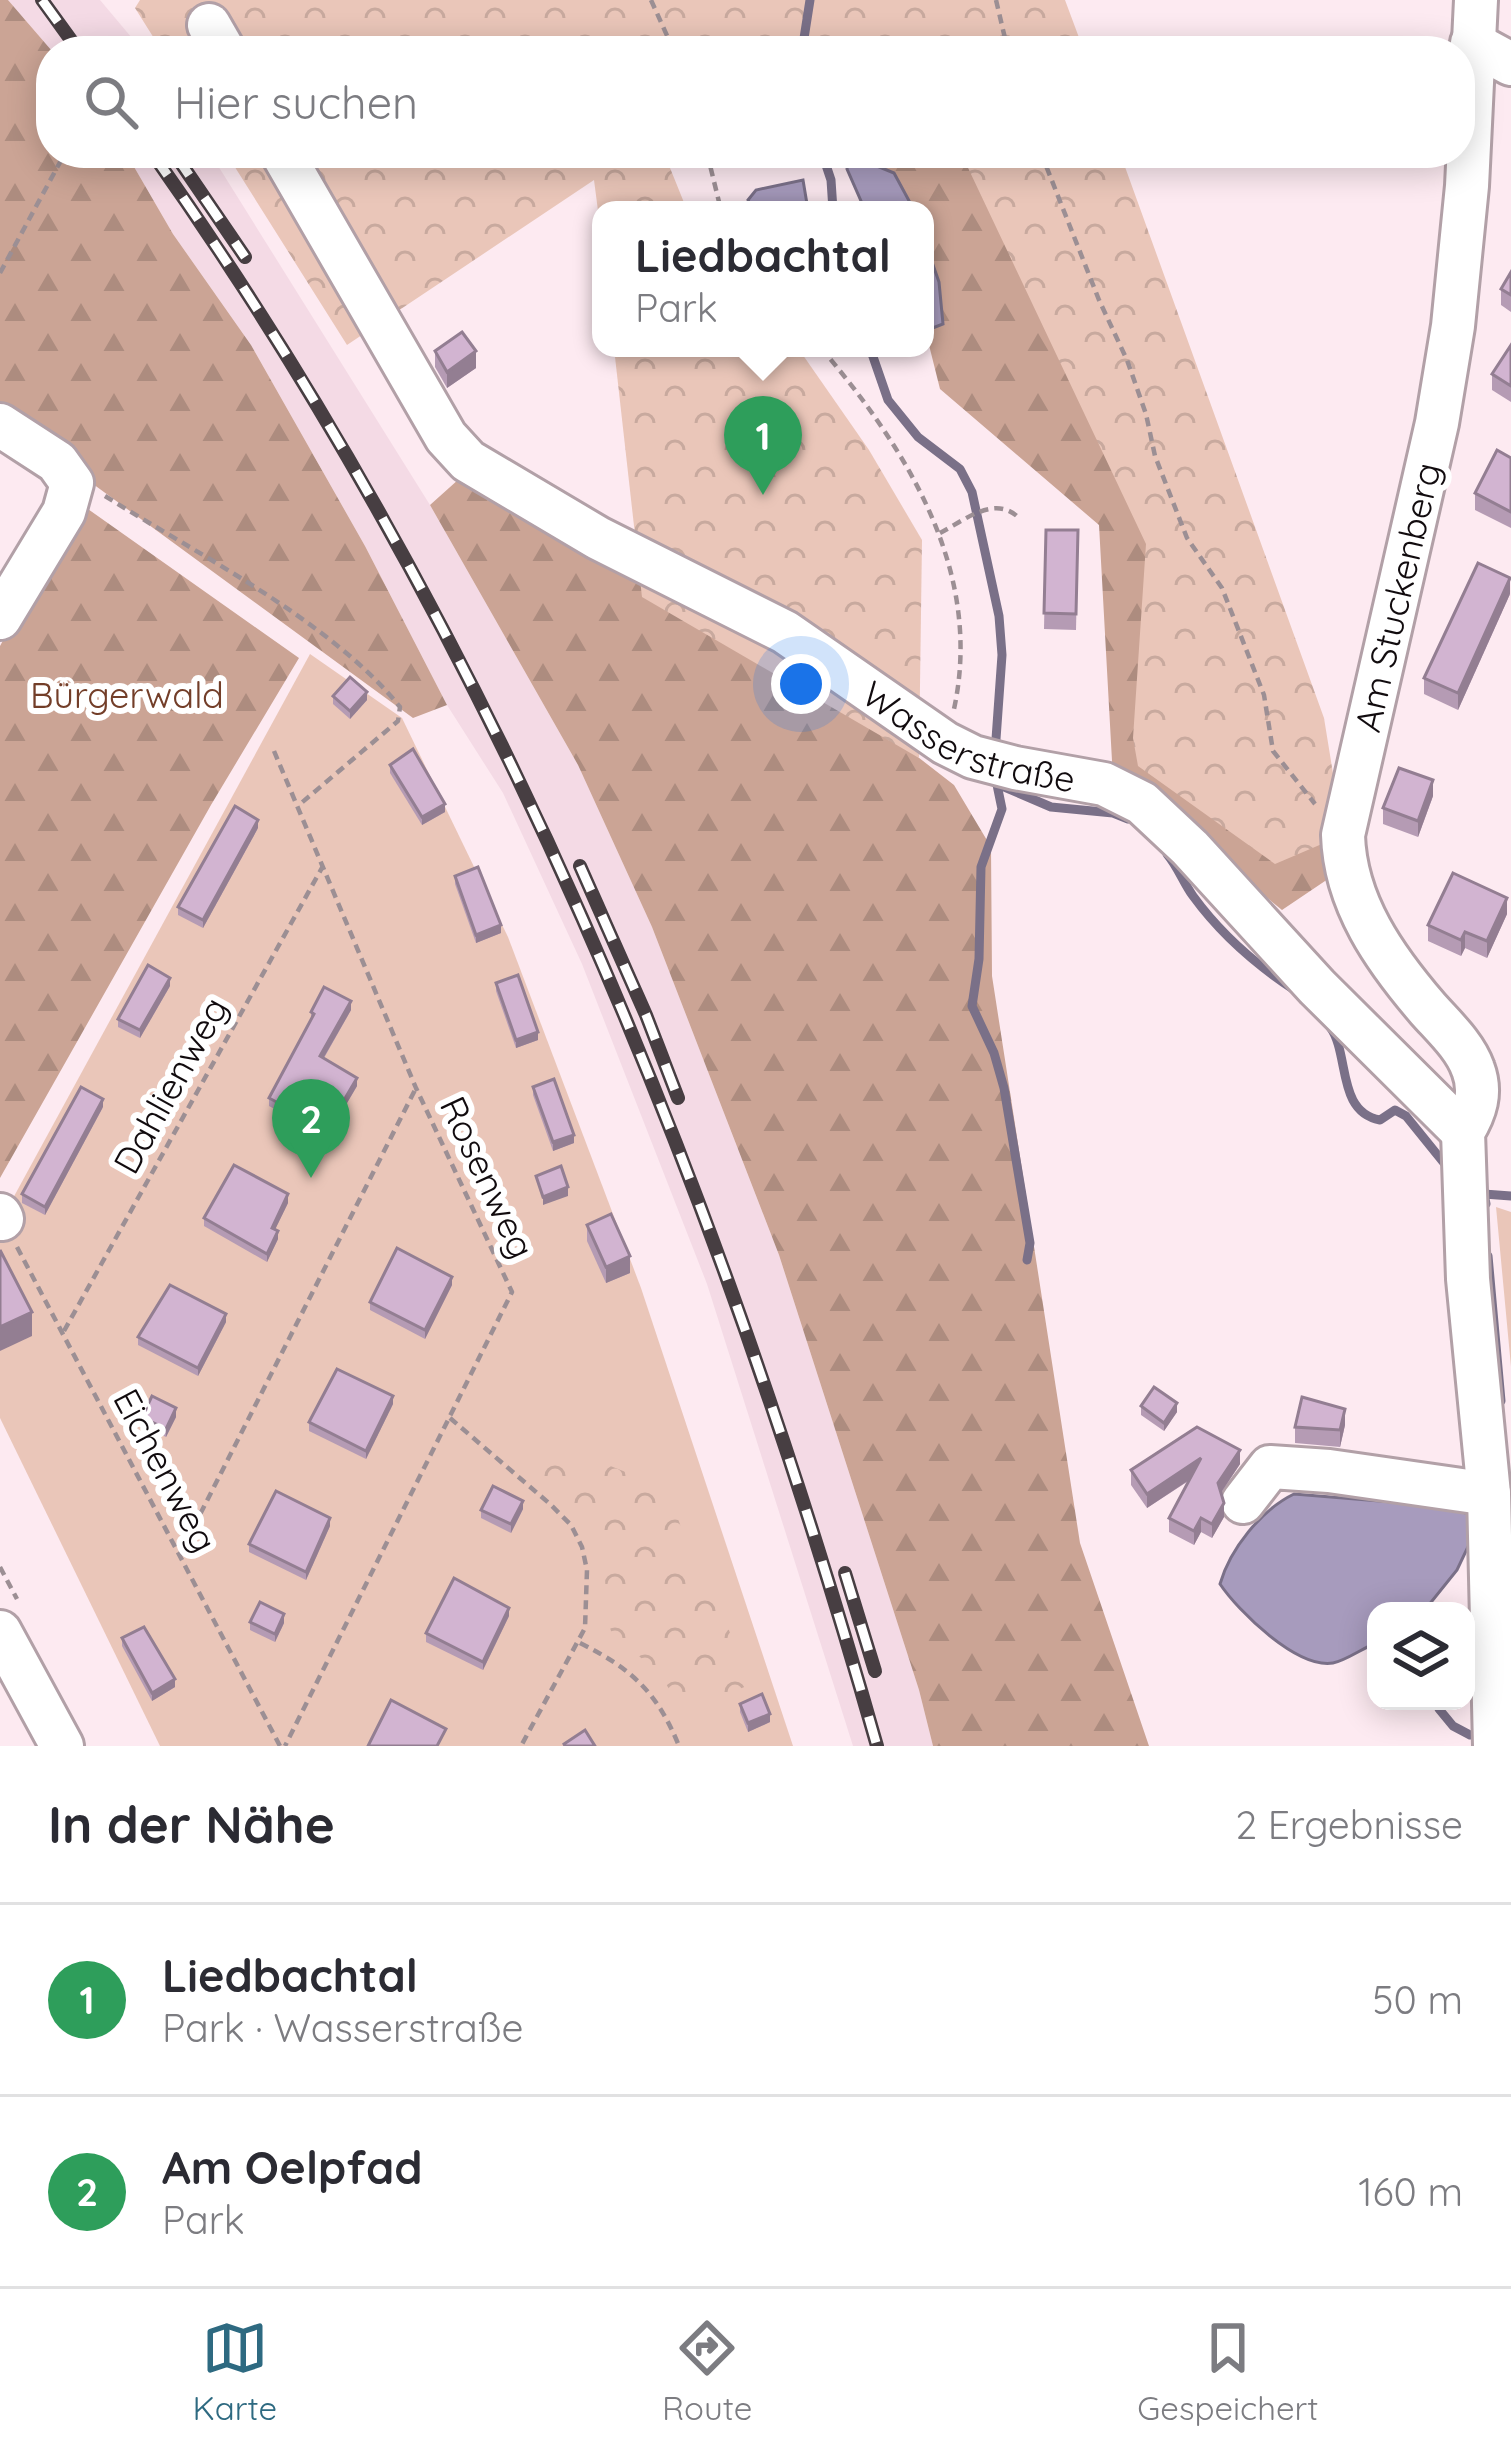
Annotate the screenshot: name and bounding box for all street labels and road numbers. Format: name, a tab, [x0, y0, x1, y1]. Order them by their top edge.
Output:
street label: Am Stuckenberg	[1344, 458, 1450, 736]
street label: Wasserstraße	[854, 670, 1079, 801]
street label: Dahlienweg	[103, 989, 237, 1181]
street label: Rosenweg	[431, 1089, 545, 1265]
street label: Eichenweg	[104, 1381, 228, 1559]

